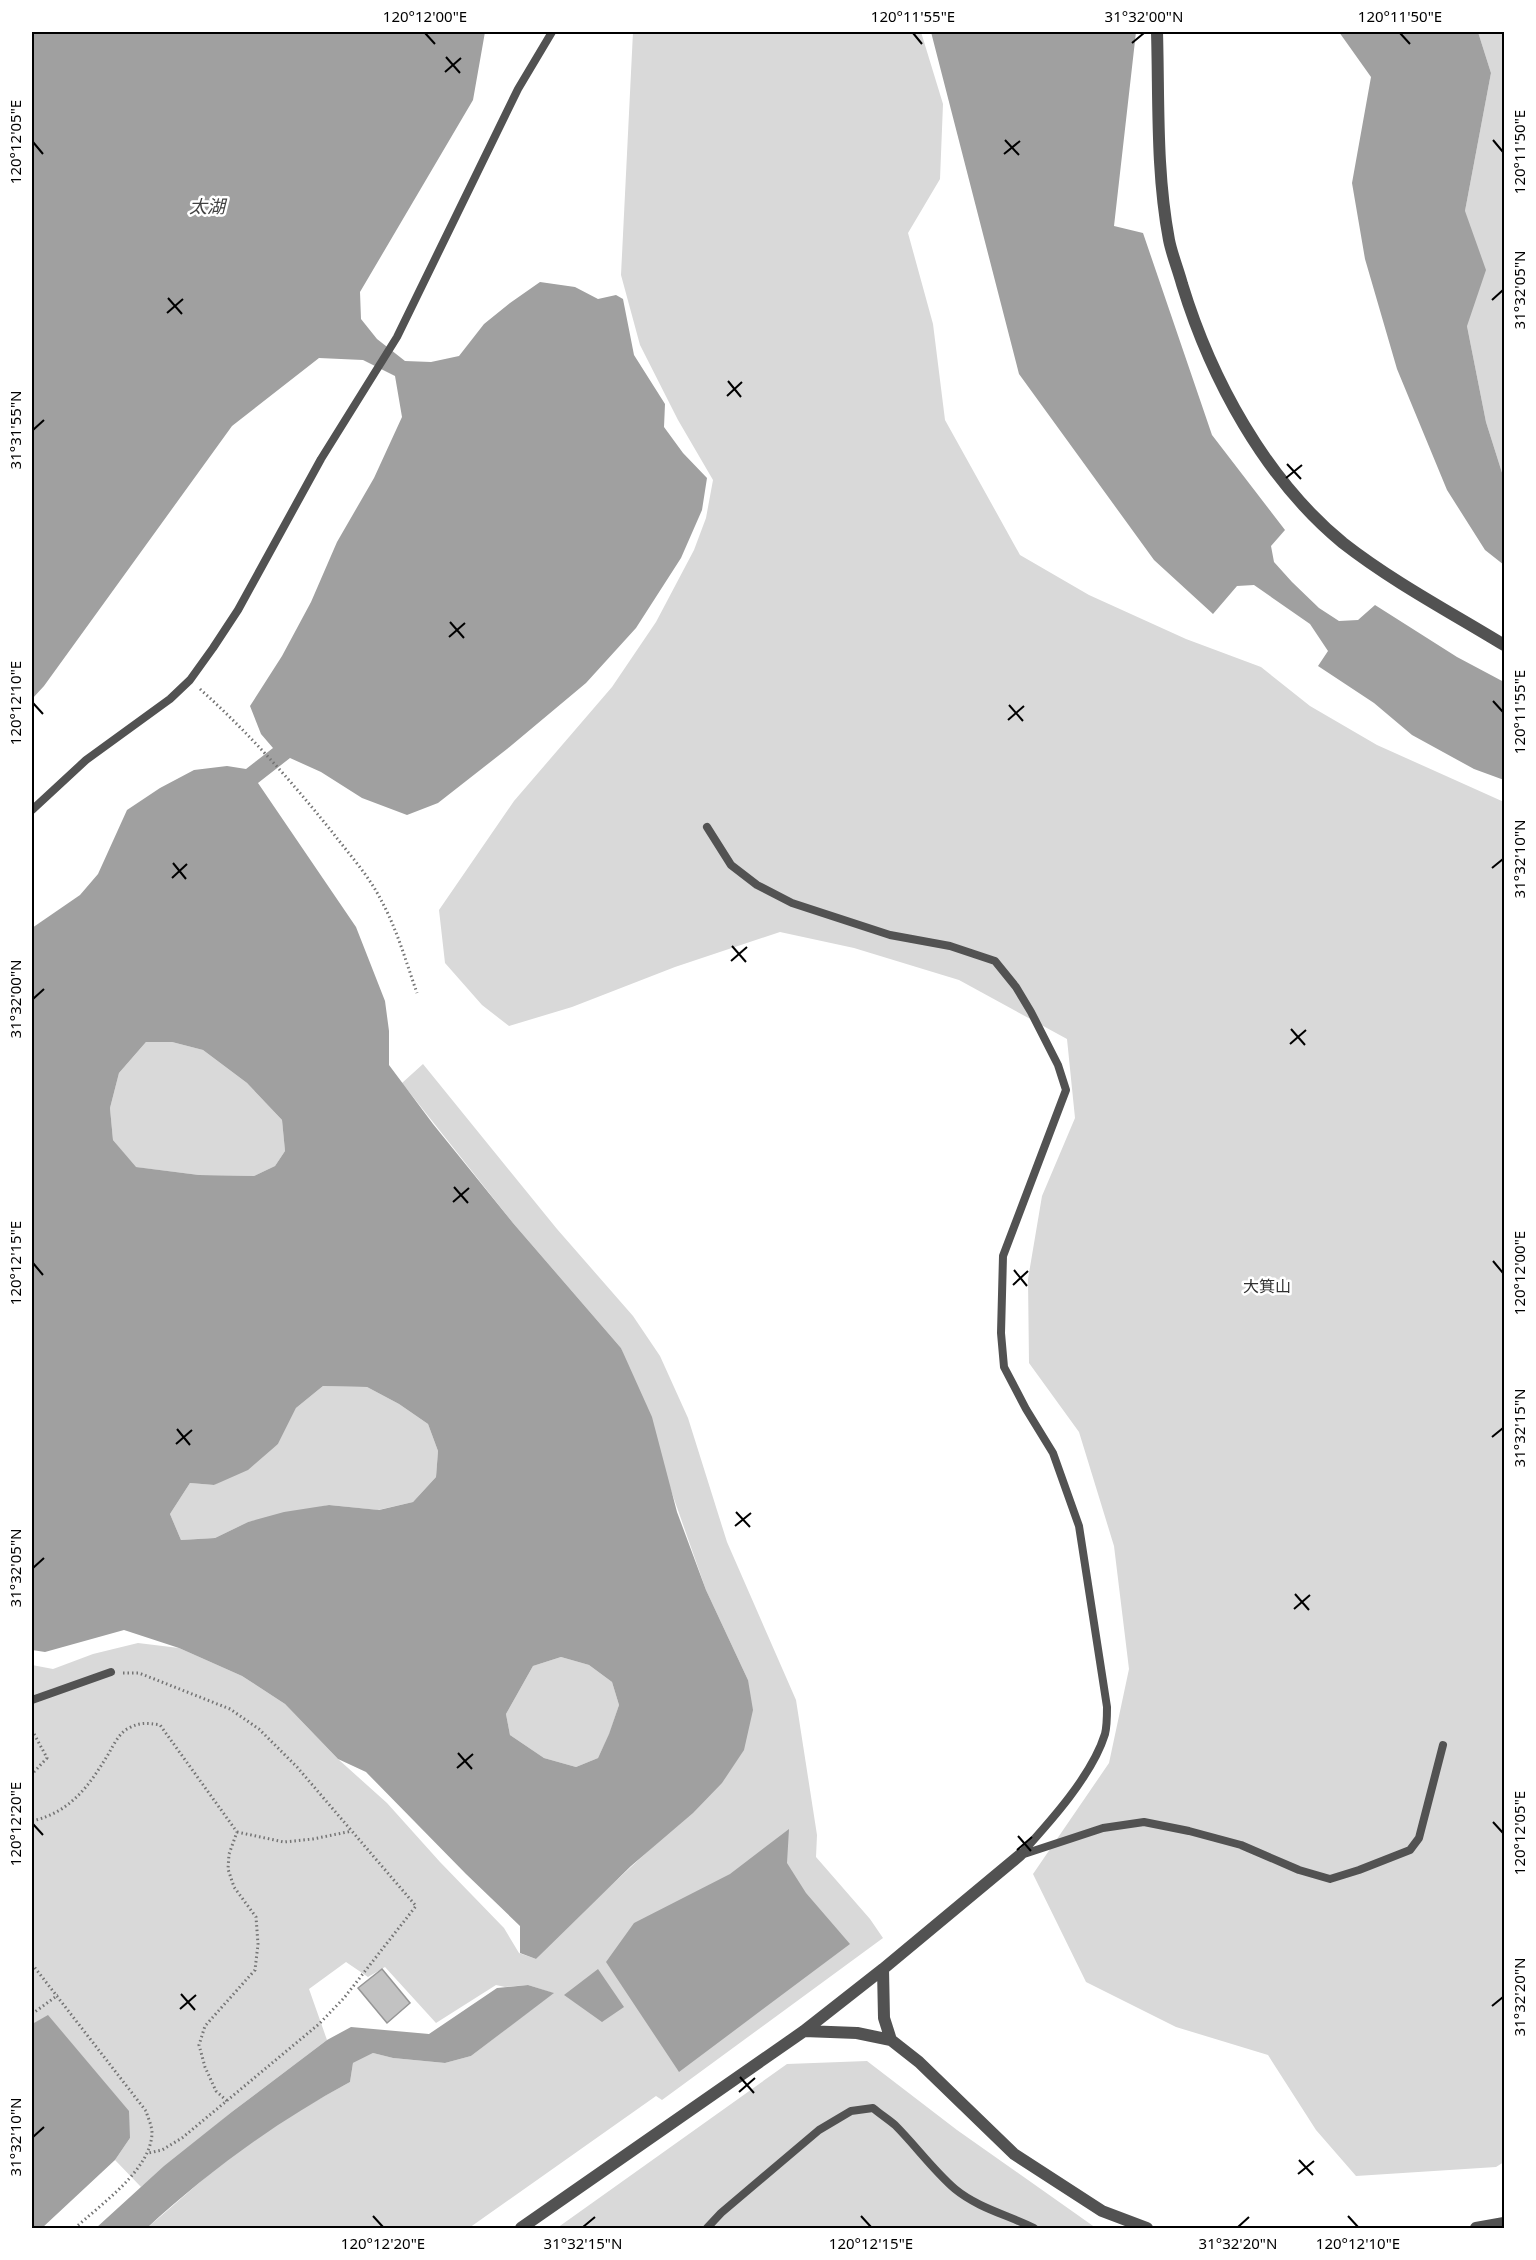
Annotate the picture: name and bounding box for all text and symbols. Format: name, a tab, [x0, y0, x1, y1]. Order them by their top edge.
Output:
text: 120°12'00"E	[383, 6, 467, 26]
text: 120°11'55"E	[871, 6, 955, 26]
text: 31°32'00"N	[1105, 6, 1183, 26]
text: 120°11'50"E	[1358, 6, 1442, 26]
text: 120°12'05"E	[5, 100, 25, 184]
text: 120°11'50"E	[1509, 110, 1529, 194]
water label: 太湖	[189, 194, 228, 218]
text: 31°32'05"N	[1509, 251, 1529, 329]
text: 31°31'55"N	[5, 391, 25, 469]
text: 120°12'10"E	[5, 661, 25, 745]
text: 120°11'55"E	[1509, 670, 1529, 754]
text: 31°32'10"N	[1509, 820, 1529, 898]
text: 31°32'00"N	[5, 960, 25, 1038]
text: 120°12'15"E	[5, 1221, 25, 1305]
text: 120°12'00"E	[1509, 1231, 1529, 1315]
park label: 大箕山	[1243, 1275, 1291, 1297]
text: 31°32'15"N	[1509, 1389, 1529, 1467]
text: 31°32'05"N	[5, 1529, 25, 1607]
text: 120°12'20"E	[5, 1782, 25, 1866]
text: 120°12'05"E	[1509, 1791, 1529, 1875]
text: 31°32'20"N	[1509, 1958, 1529, 2036]
text: 31°32'10"N	[5, 2098, 25, 2176]
text: 120°12'20"E	[341, 2233, 425, 2253]
text: 31°32'15"N	[544, 2233, 622, 2253]
text: 120°12'15"E	[829, 2233, 913, 2253]
text: 31°32'20"N	[1199, 2233, 1277, 2253]
text: 120°12'10"E	[1316, 2233, 1400, 2253]

